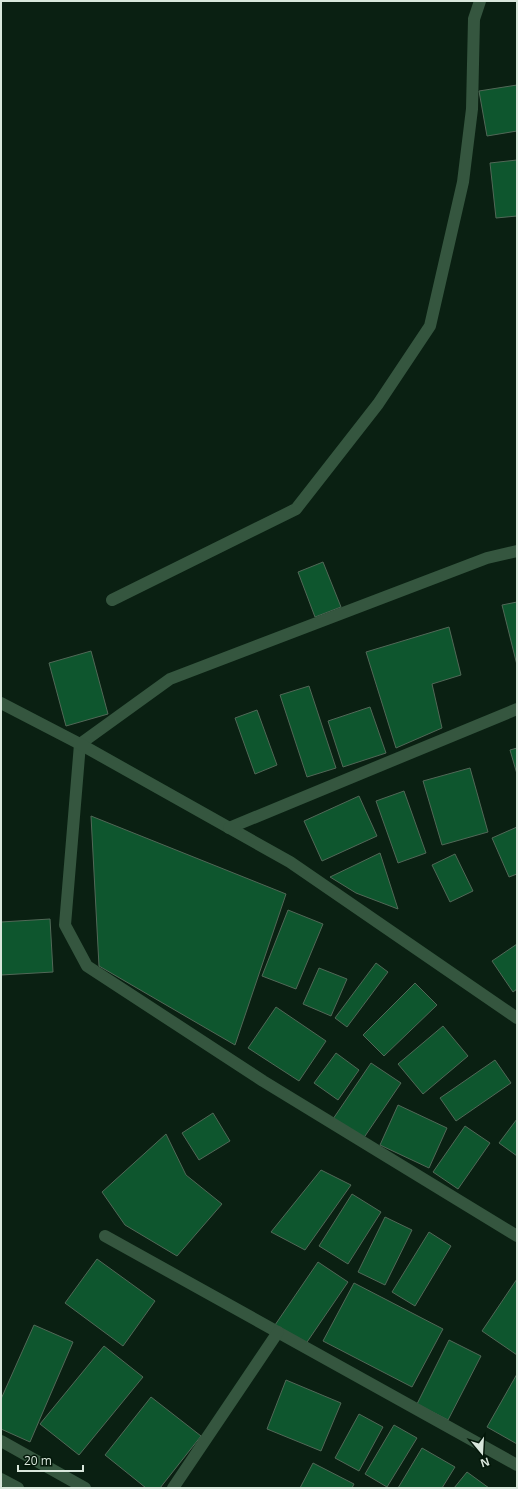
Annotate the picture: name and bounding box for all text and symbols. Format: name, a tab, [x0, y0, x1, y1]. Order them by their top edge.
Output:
north arrow	[462, 1433, 502, 1473]
scale bar	[18, 1447, 83, 1473]
text: 20 m	[24, 1452, 52, 1469]
text: N	[479, 1454, 492, 1472]

